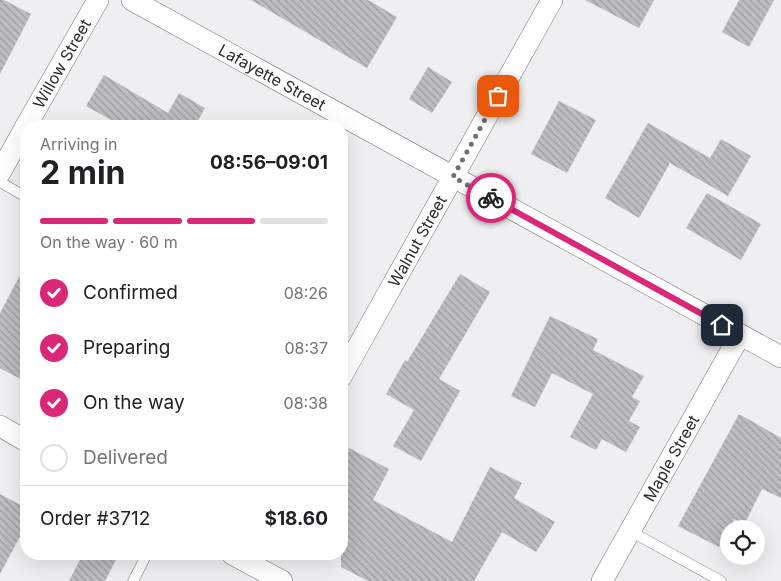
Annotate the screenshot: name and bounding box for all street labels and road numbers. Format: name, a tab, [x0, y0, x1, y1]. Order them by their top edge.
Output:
street label: Willow Street	[28, 15, 95, 112]
street label: Lafayette Street	[215, 40, 329, 115]
street label: Walnut Street	[384, 192, 451, 290]
street label: Maple Street	[639, 411, 703, 505]

